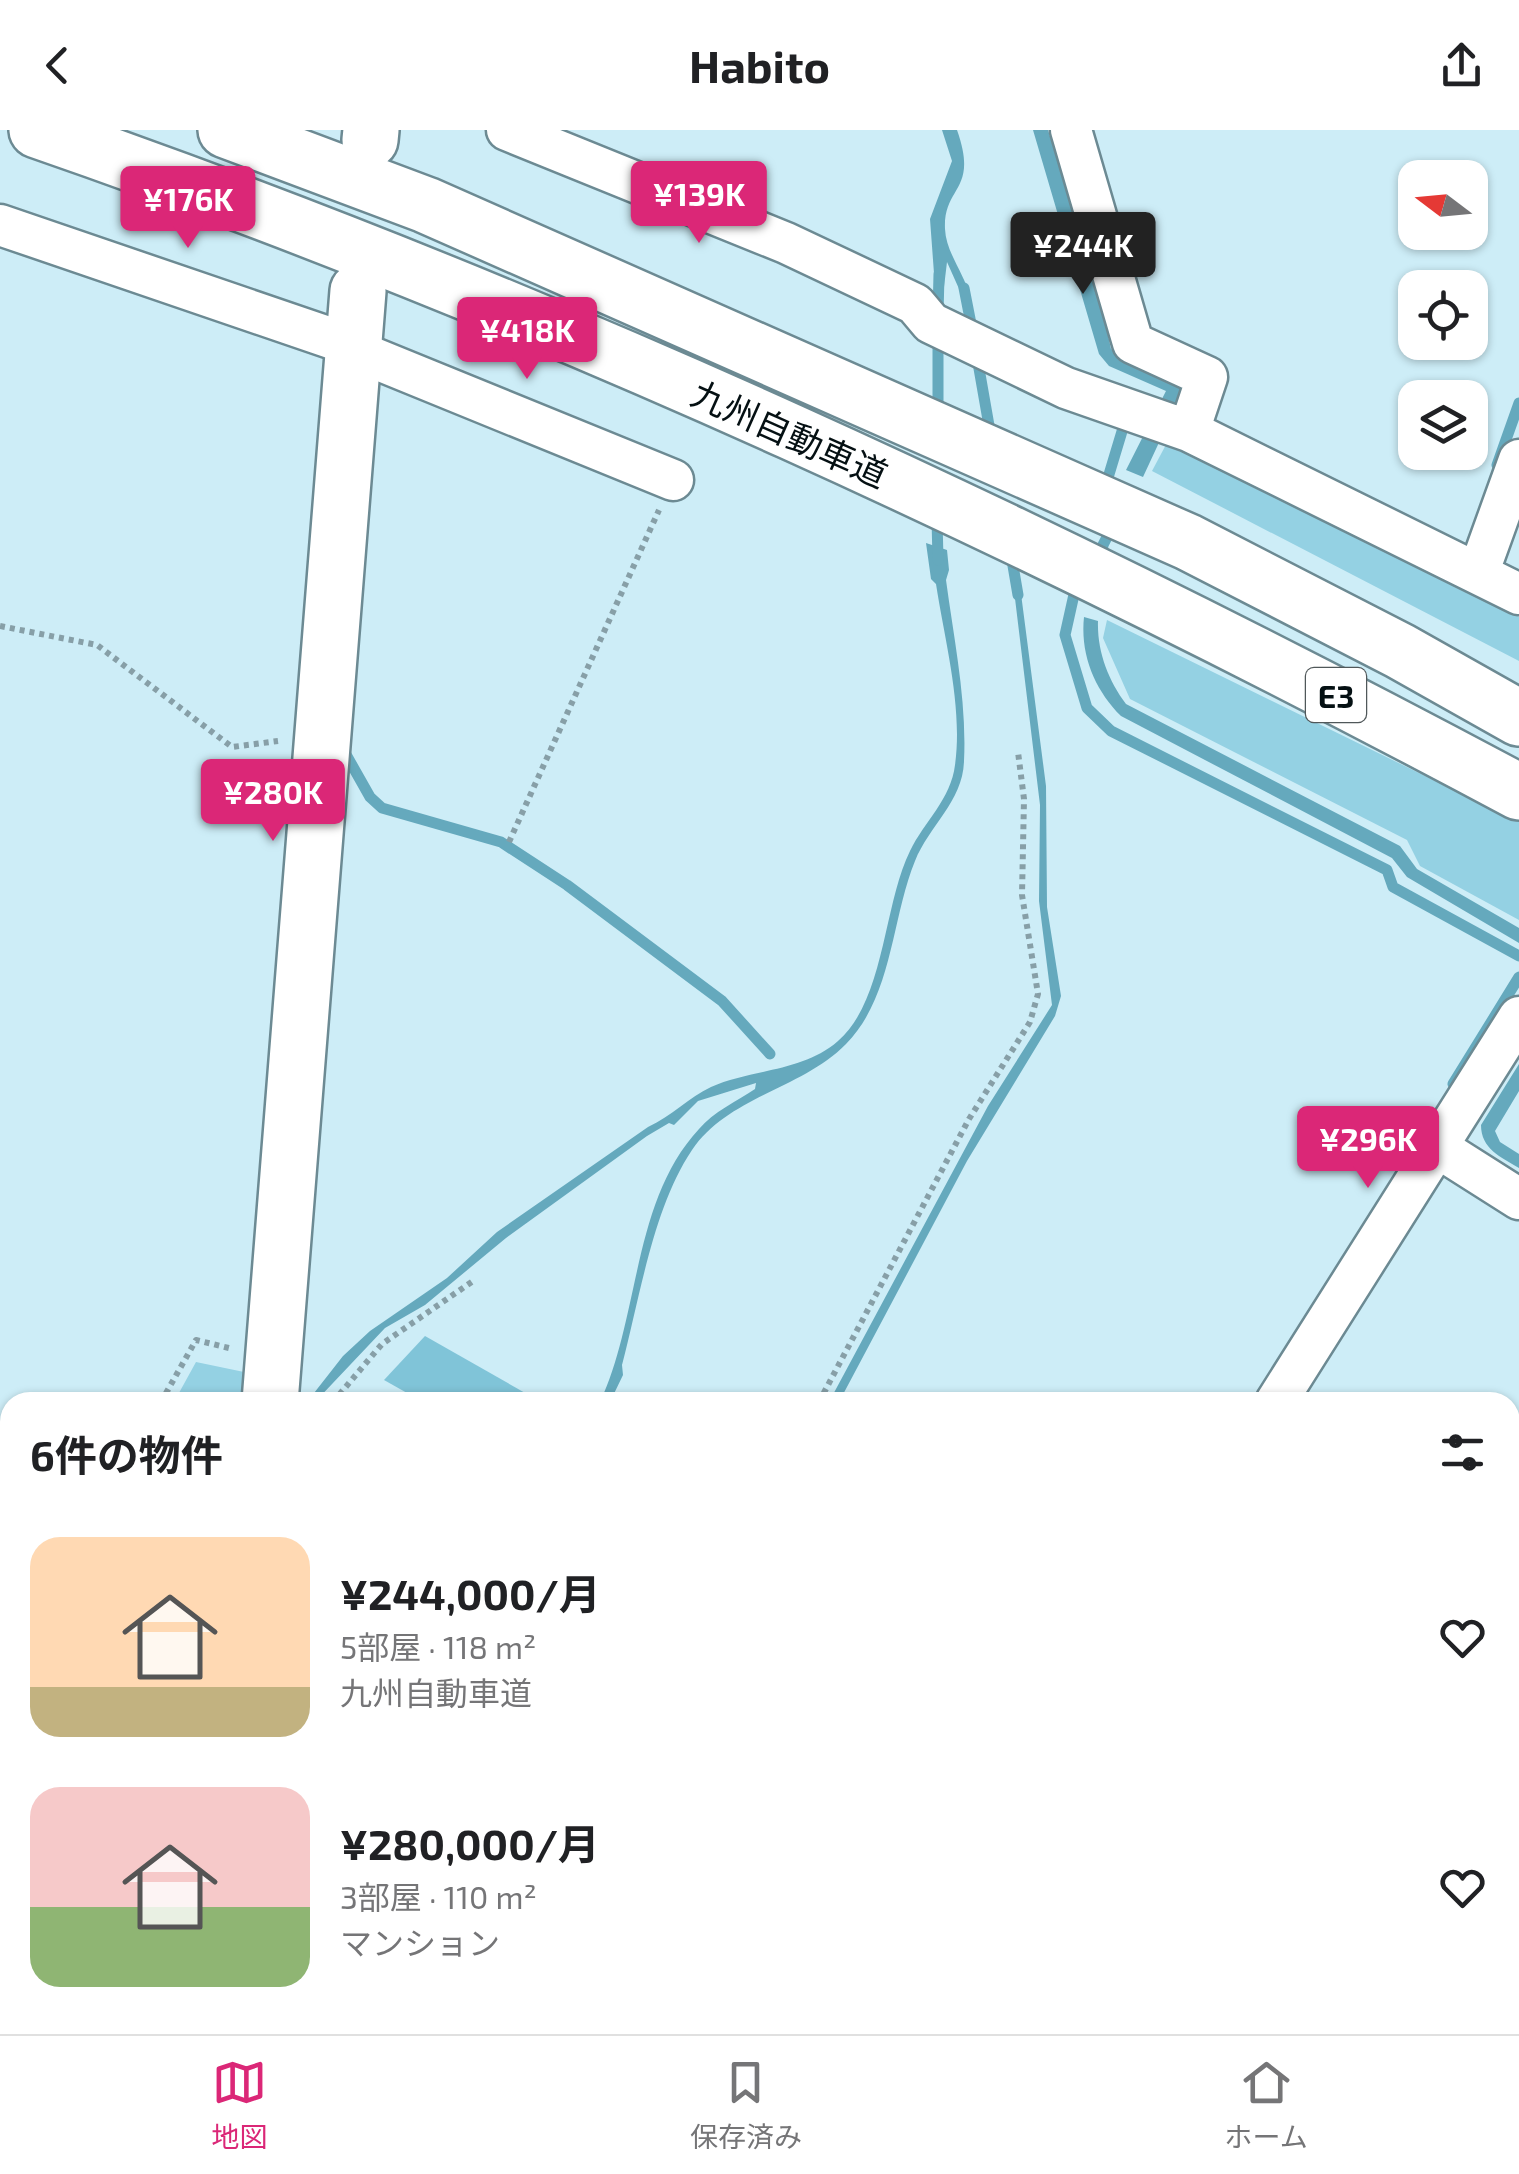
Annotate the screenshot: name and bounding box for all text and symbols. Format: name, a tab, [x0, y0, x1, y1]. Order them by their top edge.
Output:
icon: back	[30, 38, 85, 93]
text: Habito	[689, 38, 830, 92]
icon: share	[1434, 38, 1489, 93]
north arrow	[1398, 160, 1488, 250]
map controls	[1398, 160, 1488, 470]
pin: ¥139K	[629, 161, 769, 246]
pin: ¥176K	[118, 166, 258, 251]
text: ¥139K	[653, 174, 745, 212]
text: ¥176K	[142, 179, 234, 217]
pin: ¥244K	[1013, 212, 1153, 297]
text: ¥244K	[1033, 225, 1133, 263]
button: locate	[1398, 270, 1488, 360]
pin: ¥418K	[457, 297, 597, 382]
text: ¥418K	[479, 310, 575, 348]
street label: 九州自動車道	[686, 371, 894, 495]
button: layers	[1398, 380, 1488, 470]
road number: E3	[1306, 668, 1366, 722]
pin: ¥280K	[203, 759, 343, 844]
text: ¥280K	[223, 772, 323, 810]
pin: ¥296K	[1298, 1106, 1438, 1191]
text: ¥296K	[1319, 1119, 1417, 1157]
icon: filters	[1435, 1425, 1490, 1480]
text: 6件の物件	[30, 1429, 223, 1479]
text: ¥244,000/月	[340, 1568, 601, 1618]
icon: home	[110, 1577, 230, 1697]
icon: heart	[1435, 1610, 1490, 1665]
text: 5部屋 · 118 m²	[340, 1627, 536, 1665]
text: 九州自動車道	[340, 1673, 532, 1711]
text: ¥280,000/月	[340, 1818, 600, 1868]
icon: home	[110, 1827, 230, 1947]
icon: heart	[1435, 1860, 1490, 1915]
text: 3部屋 · 110 m²	[340, 1877, 537, 1915]
text: マンション	[340, 1923, 500, 1961]
tab: 地図	[211, 2055, 267, 2155]
tab: 保存済み	[690, 2055, 802, 2155]
tab: ホーム	[1225, 2055, 1308, 2155]

